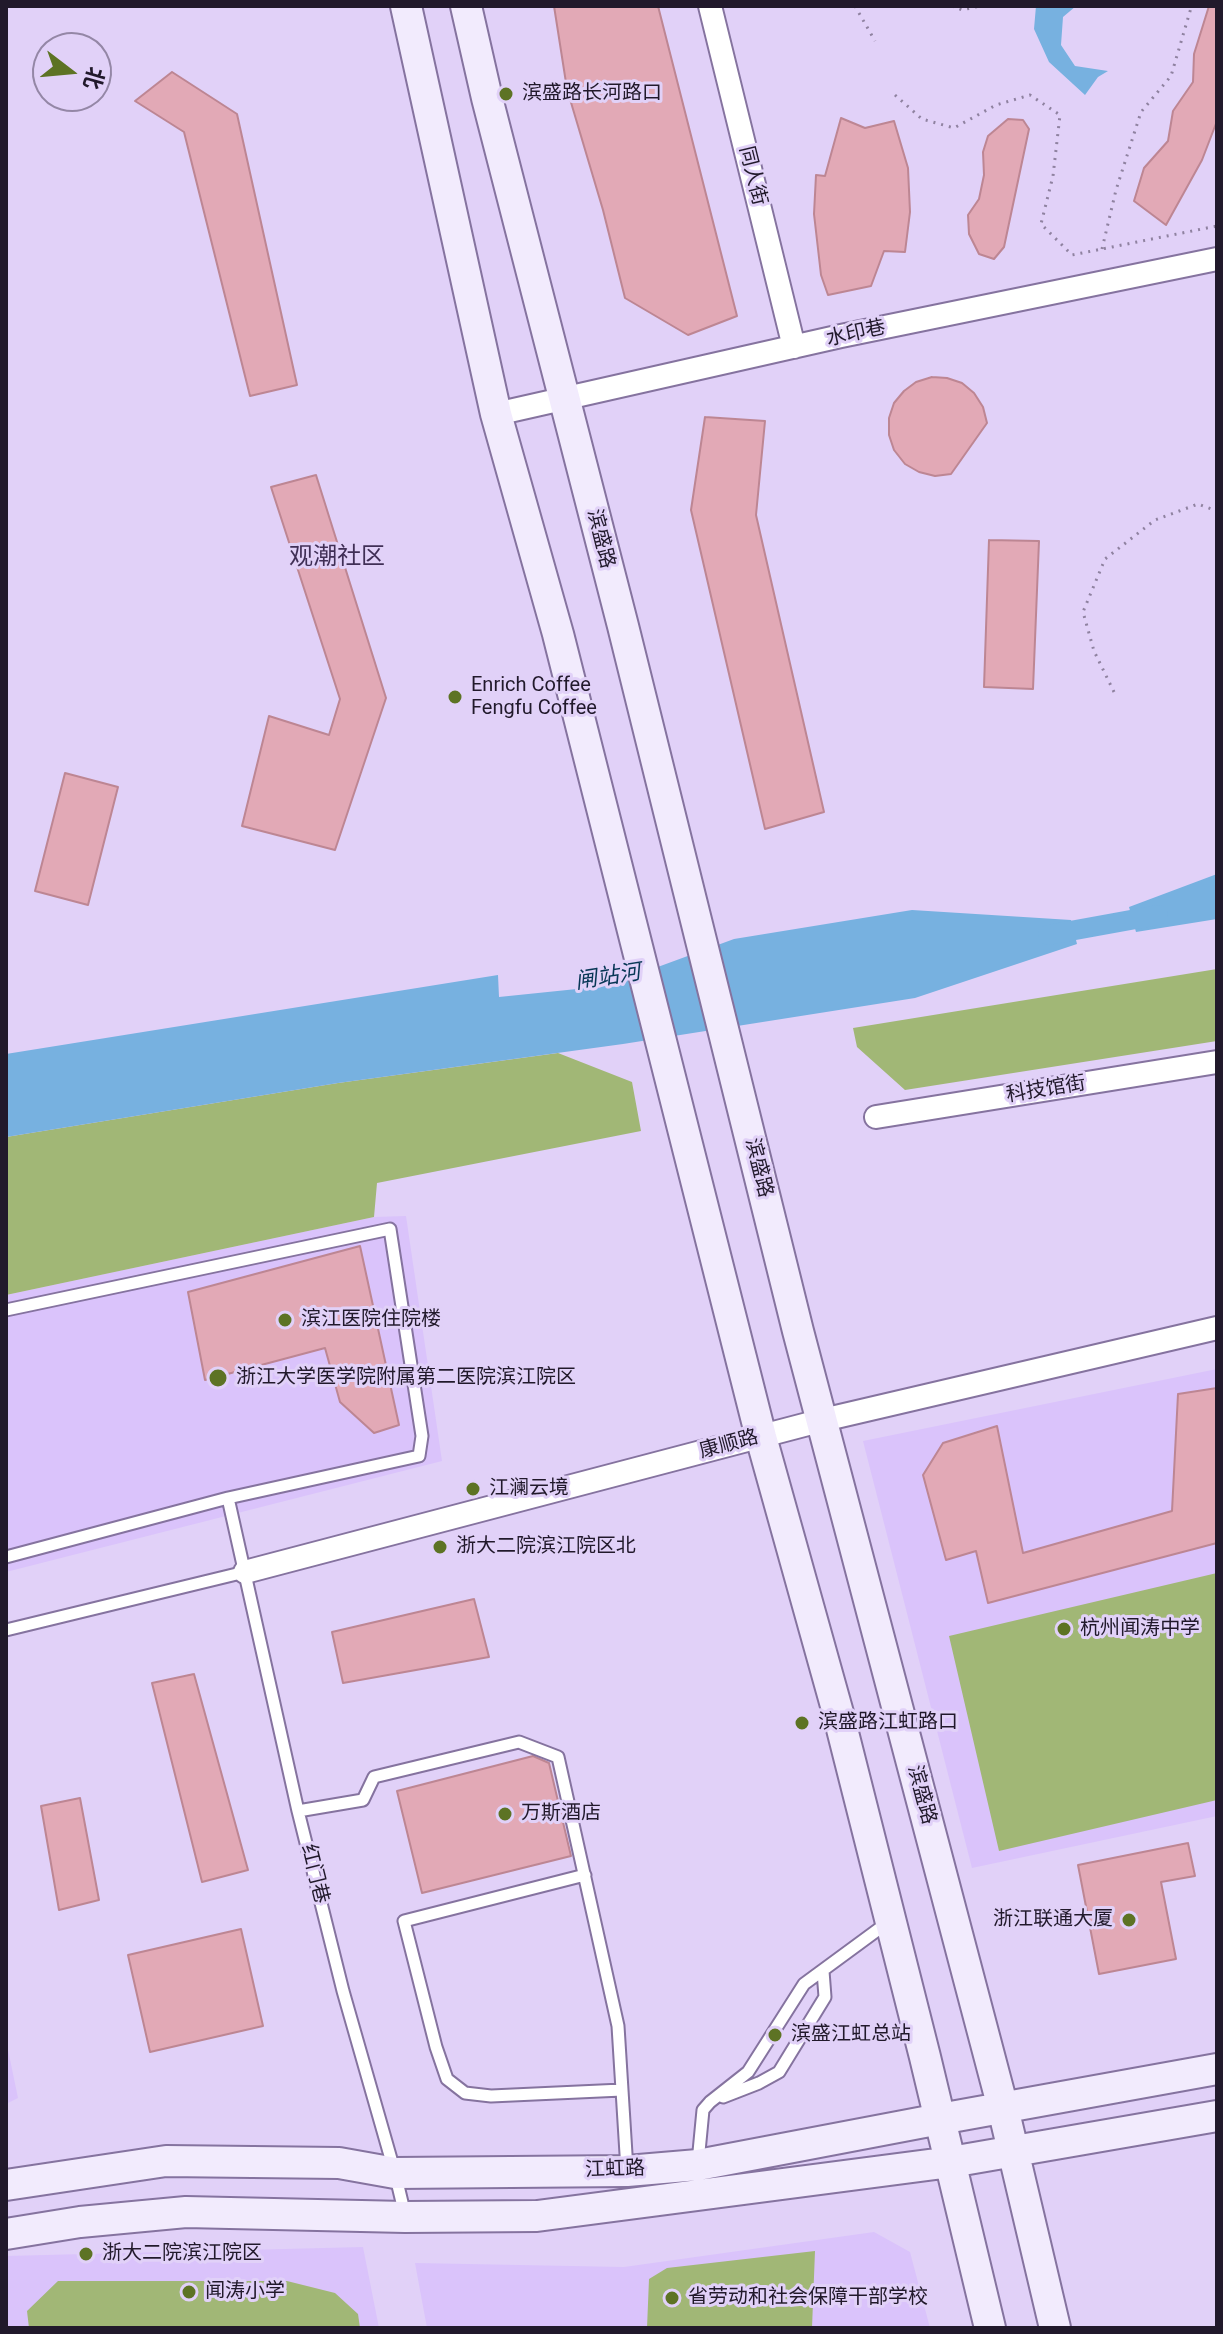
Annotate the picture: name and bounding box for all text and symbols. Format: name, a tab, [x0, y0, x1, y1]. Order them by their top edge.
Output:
north arrow	[32, 32, 112, 112]
text: 北	[79, 64, 109, 92]
place label: 滨盛路长河路口	[522, 82, 662, 106]
marker: 滨盛路长河路口	[497, 85, 515, 103]
street label: 同人街	[733, 144, 771, 208]
street label: 水印巷	[824, 316, 888, 352]
street label: 滨盛路	[581, 507, 619, 571]
district label: 观潮社区	[289, 544, 385, 572]
place label: Enrich Coffee Fengfu Coffee	[471, 674, 597, 721]
marker: Enrich Coffee Fengfu Coffee	[446, 688, 464, 706]
water label: 闸站河	[573, 960, 643, 996]
street label: 科技馆街	[1005, 1072, 1087, 1108]
street label: 滨盛路	[739, 1136, 777, 1200]
place label: 滨江医院住院楼	[301, 1308, 441, 1332]
marker: 滨江医院住院楼	[276, 1311, 294, 1329]
place label: 浙江大学医学院附属第二医院滨江院区	[236, 1366, 576, 1390]
marker: 浙江大学医学院附属第二医院滨江院区	[207, 1367, 229, 1389]
street label: 康顺路	[697, 1426, 761, 1464]
place label: 江澜云境	[489, 1477, 569, 1501]
marker: 江澜云境	[464, 1480, 482, 1498]
place label: 浙大二院滨江院区北	[456, 1535, 636, 1559]
marker: 浙大二院滨江院区北	[431, 1538, 449, 1556]
place label: 杭州闻涛中学	[1080, 1617, 1200, 1641]
marker: 杭州闻涛中学	[1055, 1620, 1073, 1638]
place label: 滨盛路江虹路口	[818, 1711, 958, 1735]
marker: 滨盛路江虹路口	[793, 1714, 811, 1732]
street label: 滨盛路	[902, 1763, 940, 1827]
place label: 万斯酒店	[521, 1802, 601, 1826]
marker: 万斯酒店	[496, 1805, 514, 1823]
street label: 红门巷	[295, 1842, 333, 1906]
place label: 浙江联通大厦	[993, 1908, 1113, 1932]
marker: 浙江联通大厦	[1120, 1911, 1138, 1929]
place label: 滨盛江虹总站	[791, 2023, 911, 2047]
marker: 滨盛江虹总站	[766, 2026, 784, 2044]
street label: 江虹路	[585, 2157, 645, 2183]
place label: 浙大二院滨江院区	[102, 2242, 262, 2266]
marker: 浙大二院滨江院区	[77, 2245, 95, 2263]
place label: 闻涛小学	[205, 2280, 285, 2304]
marker: 闻涛小学	[180, 2283, 198, 2301]
place label: 省劳动和社会保障干部学校	[688, 2286, 928, 2310]
marker: 省劳动和社会保障干部学校	[663, 2289, 681, 2307]

